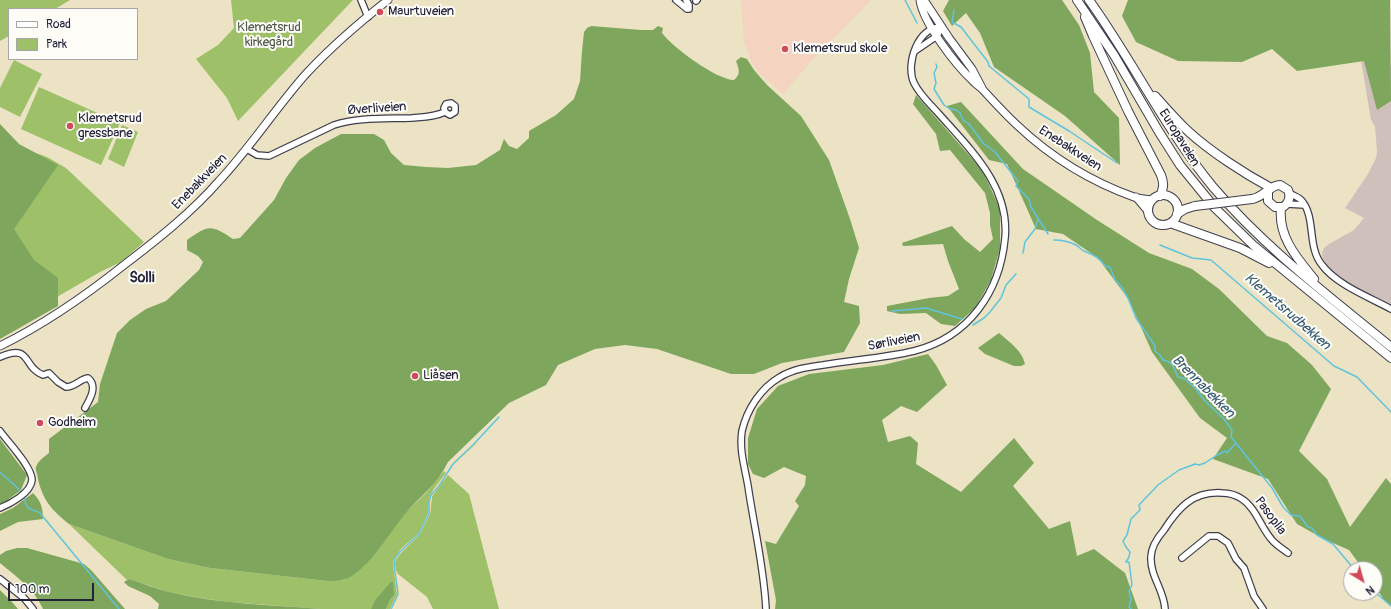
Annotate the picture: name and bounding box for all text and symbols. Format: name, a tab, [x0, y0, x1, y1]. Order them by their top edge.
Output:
place label: Maurtuveien	[388, 4, 454, 20]
marker: Maurtuveien	[375, 7, 385, 17]
legend	[8, 8, 138, 60]
text: Road	[46, 17, 71, 32]
park label: Klemetsrud kirkegård	[237, 20, 301, 51]
text: Park	[46, 37, 67, 52]
place label: Klemetsrud skole	[793, 41, 887, 57]
marker: Klemetsrud skole	[780, 44, 790, 54]
street label: Øverliveien	[347, 99, 407, 119]
street label: Europaveien	[1155, 106, 1203, 170]
place label: Klemetsrud gressbane	[78, 111, 142, 142]
marker: Klemetsrud gressbane	[65, 121, 75, 131]
street label: Enebakkveien	[1036, 123, 1104, 175]
street label: Enebakkveien	[169, 151, 231, 213]
district label: Solli	[130, 270, 154, 286]
water label: Klemetsrudbekken	[1240, 270, 1334, 354]
street label: Sørliveien	[866, 329, 922, 355]
water label: Brennabekken	[1168, 352, 1238, 422]
place label: Liåsen	[423, 368, 459, 384]
marker: Liåsen	[410, 371, 420, 381]
place label: Godheim	[48, 415, 96, 431]
marker: Godheim	[35, 418, 45, 428]
street label: Pasoplia	[1251, 494, 1289, 538]
north arrow	[1343, 561, 1383, 601]
scale bar	[10, 575, 96, 601]
text: 100 m	[15, 582, 49, 597]
text: N	[1363, 583, 1377, 598]

